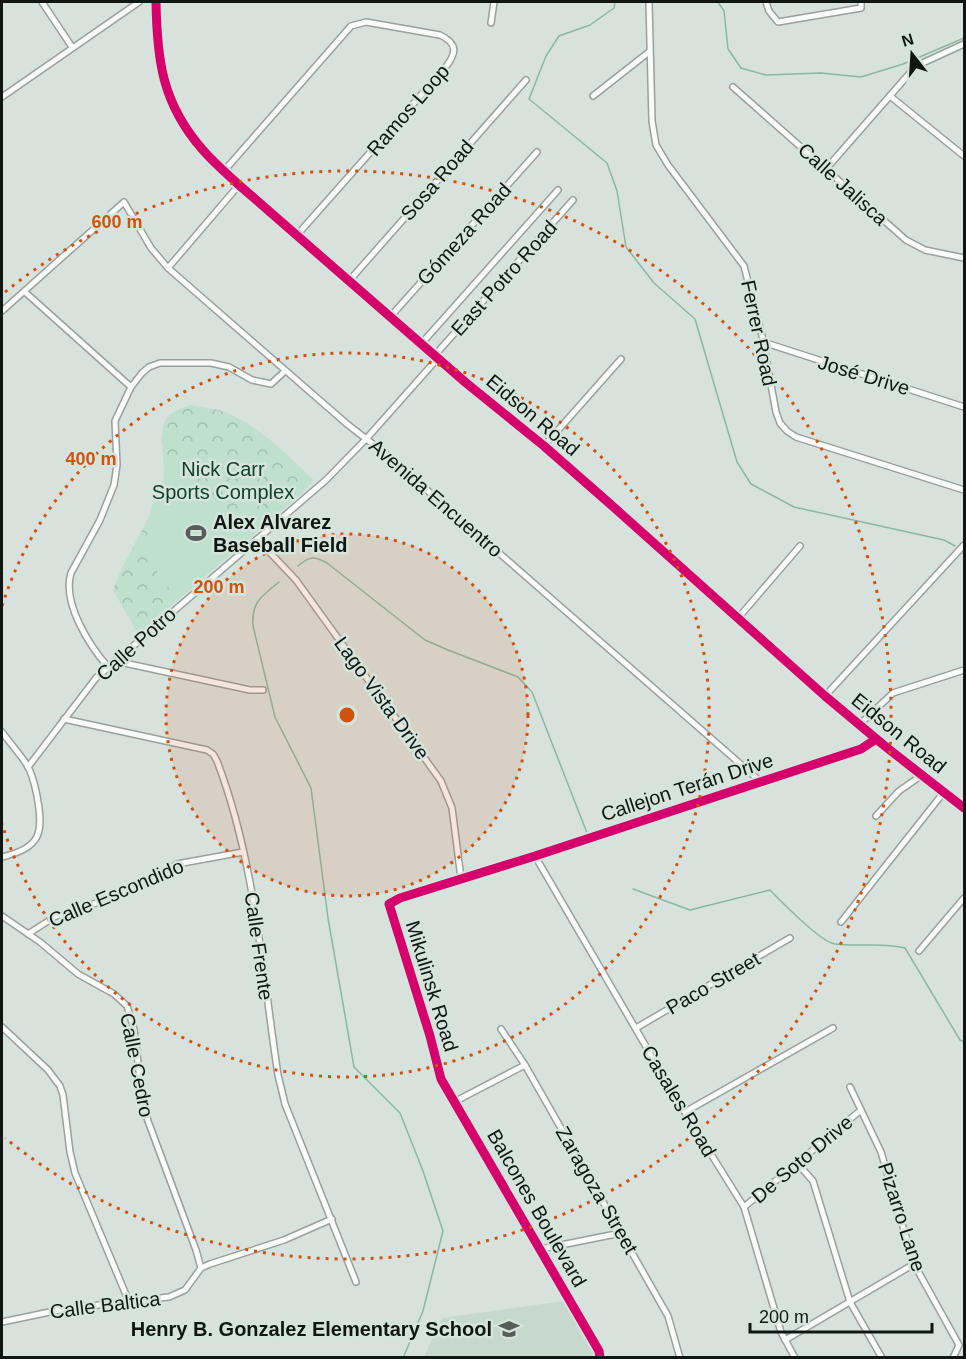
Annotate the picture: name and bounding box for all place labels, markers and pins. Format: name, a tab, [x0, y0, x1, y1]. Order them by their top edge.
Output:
place label: Alex Alvarez Baseball Field	[213, 511, 348, 556]
sports icon: Alex Alvarez Baseball Field	[184, 521, 208, 545]
centre of rings	[337, 705, 357, 725]
school or university icon: Henry B. Gonzalez Elementary School	[497, 1317, 521, 1341]
place label: Henry B. Gonzalez Elementary School	[131, 1318, 492, 1340]

